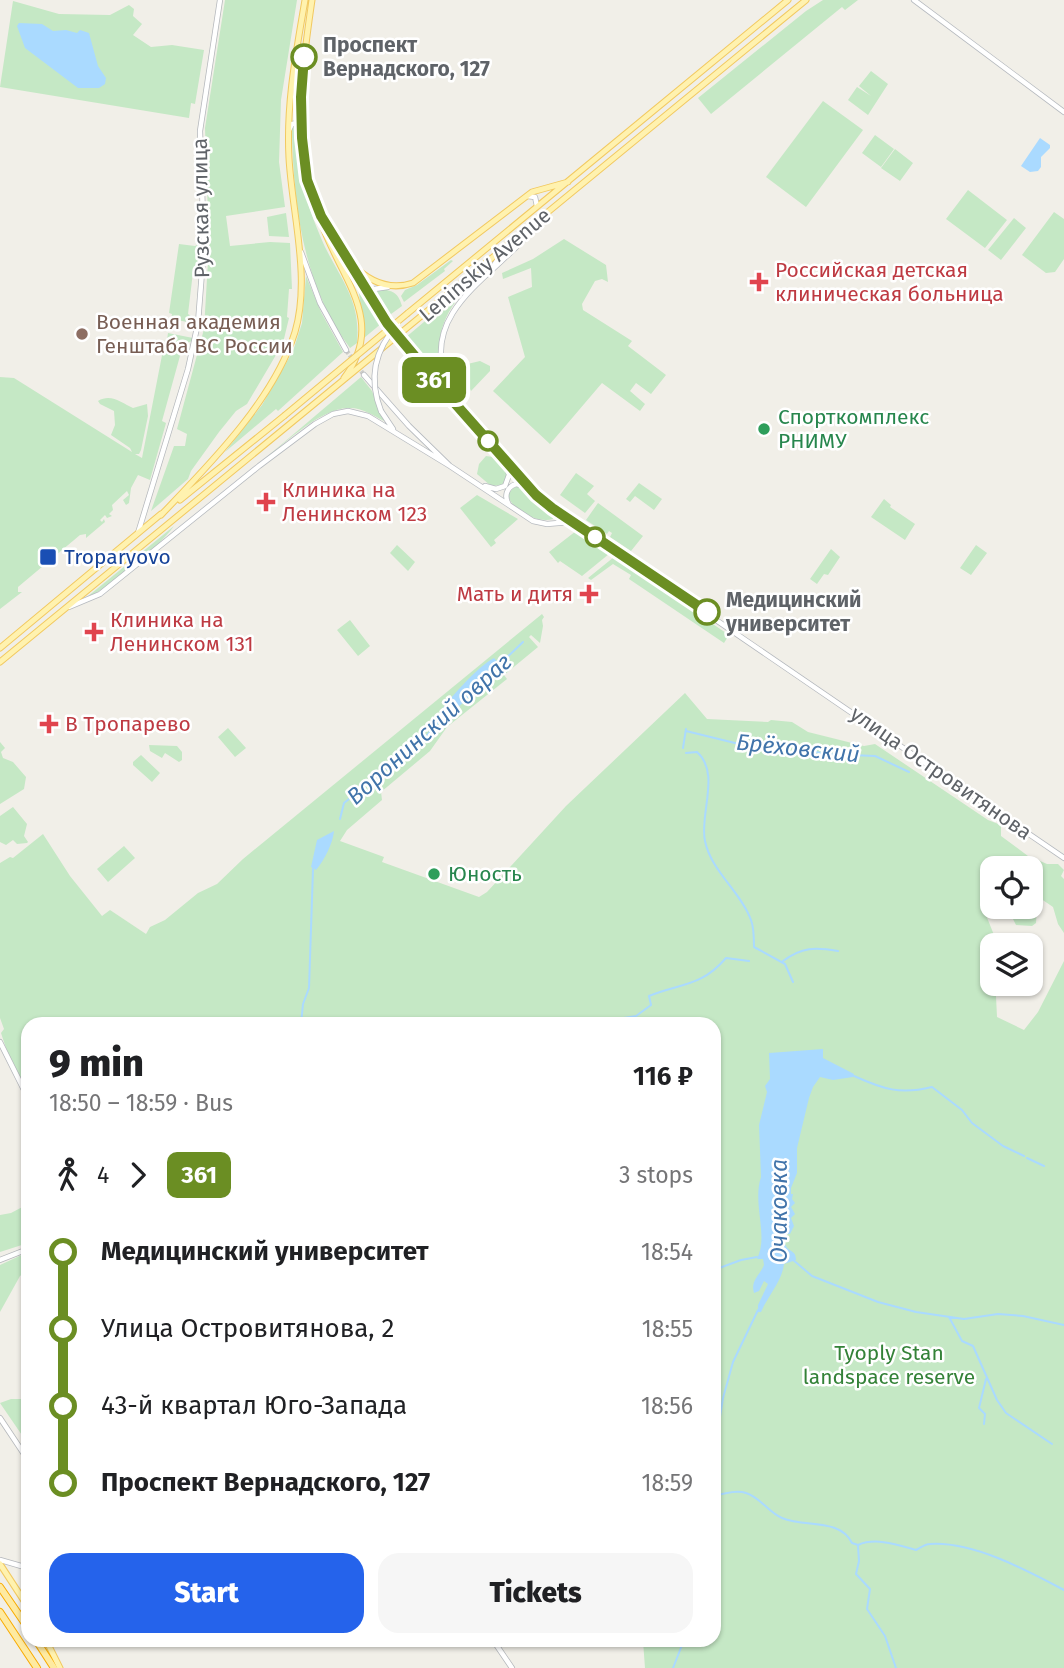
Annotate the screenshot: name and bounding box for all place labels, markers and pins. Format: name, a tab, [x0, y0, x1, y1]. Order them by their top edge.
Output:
place label: Проспект Вернадского, 127	[323, 32, 490, 82]
marker: Проспект Вернадского, 127	[291, 44, 317, 70]
place label: Российская детская клиническая больница	[775, 257, 1004, 307]
marker: Российская детская клиническая больница	[749, 272, 769, 292]
place label: Военная академия Генштаба ВС России	[96, 309, 293, 359]
marker: Военная академия Генштаба ВС России	[74, 326, 90, 342]
place label: Спорткомплекс РНИМУ	[778, 404, 929, 454]
marker: Спорткомплекс РНИМУ	[756, 421, 772, 437]
unlabelled marker	[478, 431, 498, 451]
place label: Клиника на Ленинском 123	[282, 477, 427, 527]
marker: Клиника на Ленинском 123	[256, 492, 276, 512]
unlabelled marker	[585, 527, 605, 547]
place label: Troparyovo	[64, 544, 171, 570]
marker: Troparyovo	[38, 547, 58, 567]
place label: Мать и дитя	[457, 581, 573, 607]
marker: Мать и дитя	[579, 584, 599, 604]
place label: Медицинский университет	[725, 587, 862, 637]
marker: Медицинский университет	[694, 599, 720, 625]
place label: Клиника на Ленинском 131	[110, 607, 254, 657]
marker: Клиника на Ленинском 131	[84, 622, 104, 642]
place label: В Тропарево	[65, 711, 191, 737]
marker: В Тропарево	[39, 714, 59, 734]
place label: Юность	[448, 861, 522, 887]
marker: Юность	[426, 866, 442, 882]

